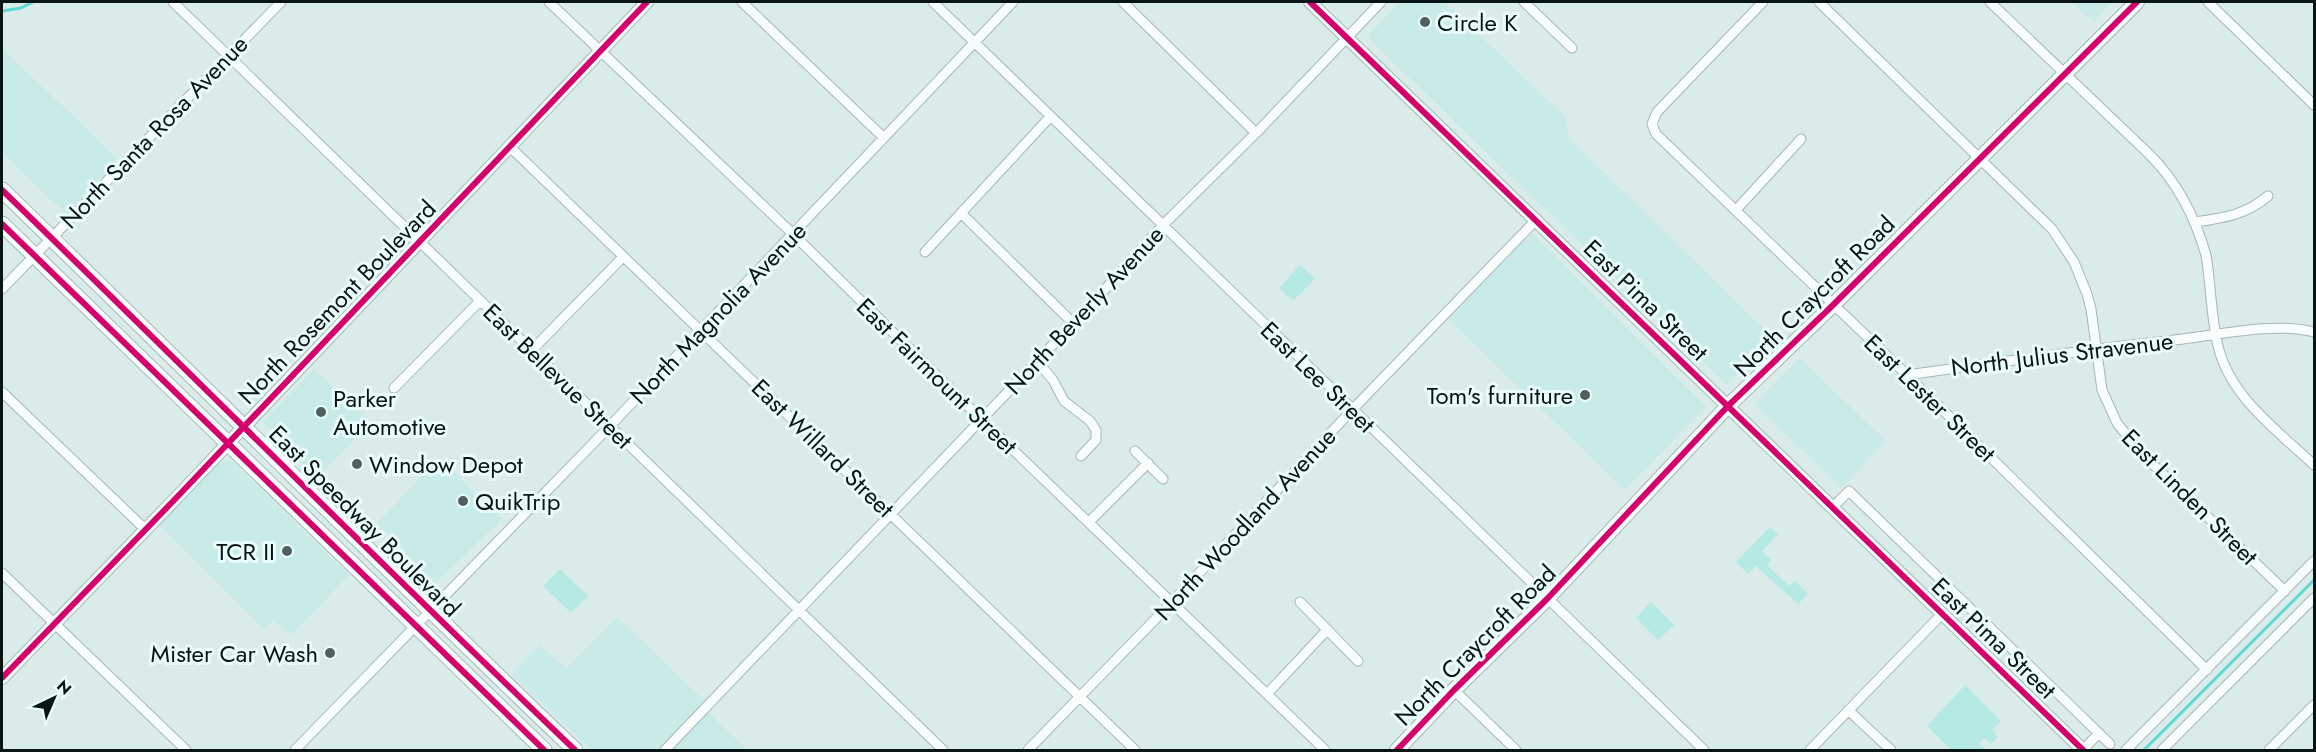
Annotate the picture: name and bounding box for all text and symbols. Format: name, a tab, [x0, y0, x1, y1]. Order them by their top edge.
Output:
place label: Circle K	[1437, 5, 1518, 40]
marker: Circle K	[1418, 15, 1432, 29]
street label: North Santa Rosa Avenue	[52, 27, 256, 237]
street label: North Rosemont Boulevard	[230, 192, 444, 412]
street label: North Craycroft Road	[1725, 207, 1903, 385]
street label: North Magnolia Avenue	[622, 214, 814, 412]
street label: North Beverly Avenue	[996, 218, 1172, 402]
street label: East Pima Street	[1576, 231, 1716, 369]
street label: East Fairmount Street	[849, 290, 1026, 462]
street label: East Bellevue Street	[475, 295, 641, 457]
street label: East Lee Street	[1253, 313, 1383, 441]
street label: North Julius Stravenue	[1949, 323, 2175, 385]
street label: East Lester Street	[1856, 326, 2004, 470]
street label: East Willard Street	[744, 371, 902, 525]
place label: Tom's furniture	[1427, 378, 1573, 413]
place label: Parker Automotive	[333, 381, 446, 444]
marker: Tom's furniture	[1578, 388, 1592, 402]
marker: Parker Automotive	[314, 405, 328, 419]
street label: East Speedway Boulevard	[261, 417, 469, 625]
street label: North Woodland Avenue	[1146, 420, 1344, 628]
street label: East Linden Street	[2114, 421, 2266, 573]
place label: Window Depot	[369, 447, 523, 482]
marker: Window Depot	[350, 457, 364, 471]
place label: QuikTrip	[475, 484, 560, 519]
marker: QuikTrip	[456, 494, 470, 508]
place label: TCR II	[216, 534, 275, 569]
marker: TCR II	[280, 544, 294, 558]
street label: North Craycroft Road	[1386, 556, 1564, 734]
street label: East Pima Street	[1924, 569, 2064, 707]
place label: Mister Car Wash	[151, 636, 318, 671]
marker: Mister Car Wash	[323, 646, 337, 660]
north arrow	[24, 668, 84, 728]
text: N	[52, 675, 77, 700]

